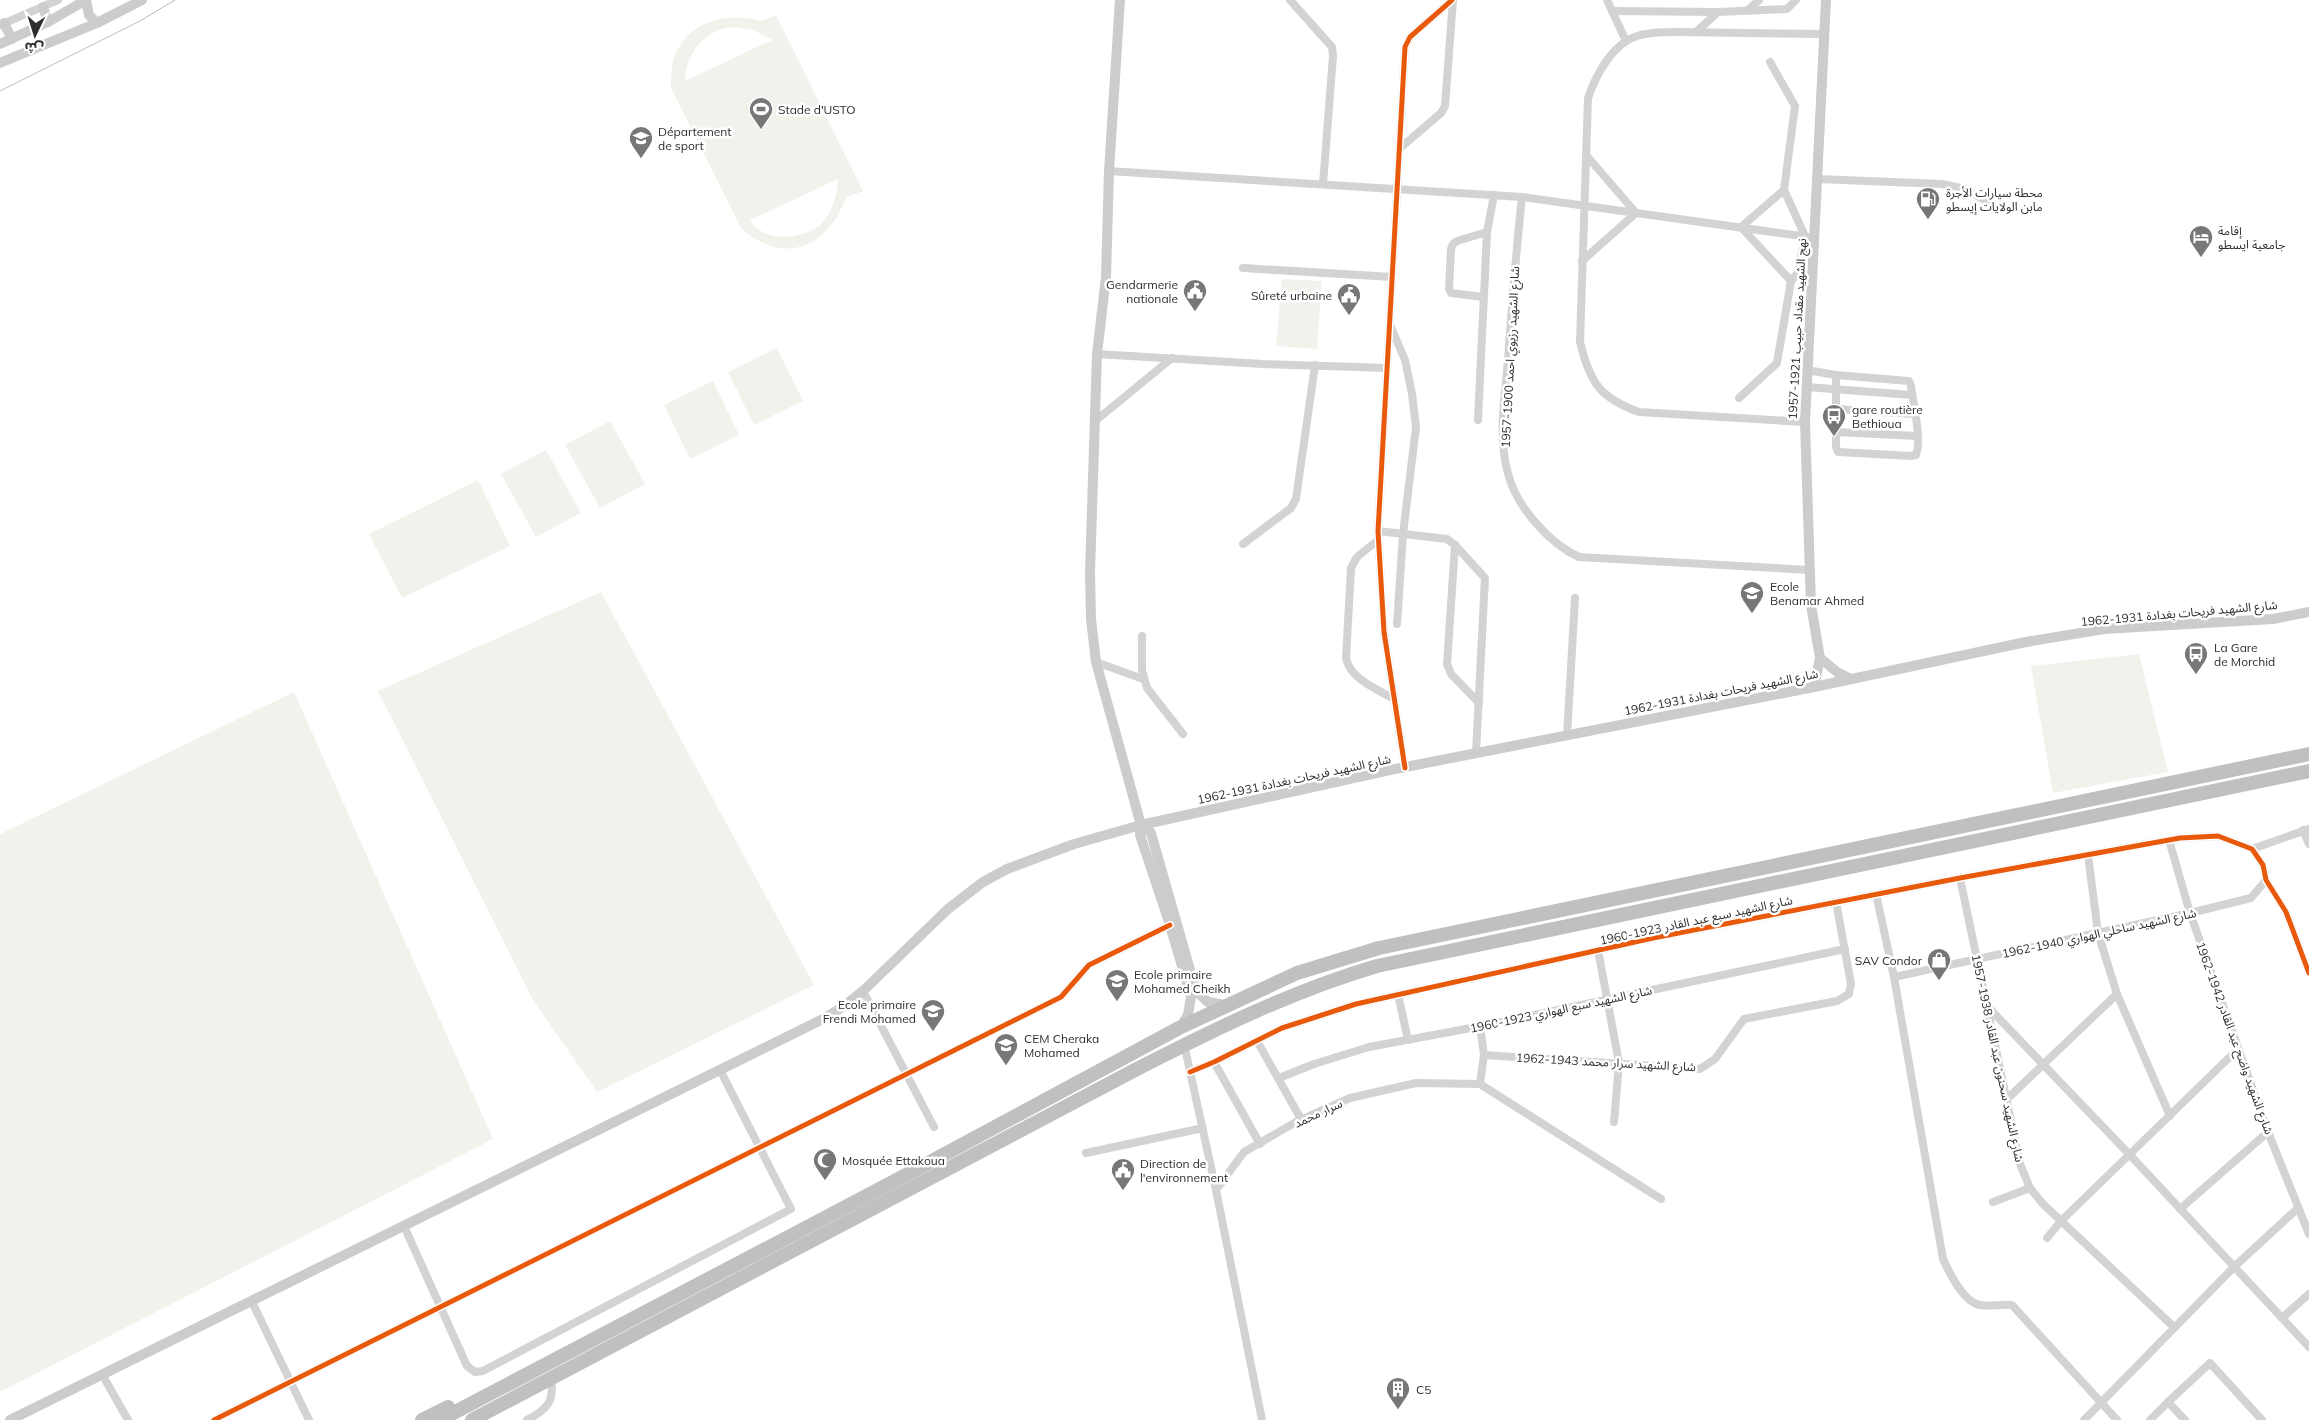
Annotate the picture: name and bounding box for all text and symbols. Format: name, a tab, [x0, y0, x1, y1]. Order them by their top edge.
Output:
north arrow	[10, 10, 60, 60]
text: ش	[24, 38, 44, 58]
sports icon: Stade d'USTO	[748, 96, 774, 130]
place label: Stade d'USTO	[778, 102, 856, 117]
place label: Département de sport	[658, 124, 732, 153]
school or university icon: Département de sport	[628, 125, 654, 159]
place label: محطة سيارات الأجرة مابن الولايات إيسطو	[1946, 185, 2043, 215]
fuel station icon: محطة سيارات الأجرة مابن الولايات إيسطو	[1915, 186, 1941, 220]
place label: إقامة جامعية ايسطو	[2218, 223, 2285, 252]
hotel icon: إقامة جامعية ايسطو	[2188, 224, 2214, 258]
street label: نهج الشهيد مقداد حبيب 1921-1957	[1785, 238, 1811, 420]
street label: شارع الشهيد رزيوي احمد 1900-1957	[1498, 266, 1525, 448]
place label: Gendarmerie nationale	[1106, 277, 1178, 306]
public building icon: Gendarmerie nationale	[1182, 278, 1208, 312]
public building icon: Sûreté urbaine	[1336, 282, 1362, 316]
place label: Sûreté urbaine	[1251, 288, 1332, 303]
place label: gare routière Bethioua	[1852, 402, 1923, 431]
bus stop icon: gare routière Bethioua	[1821, 403, 1847, 437]
place label: Ecole Benamar Ahmed	[1770, 579, 1864, 608]
school or university icon: Ecole Benamar Ahmed	[1739, 580, 1765, 614]
street label: شارع الشهيد فريحات بغدادة 1931-1962	[2080, 597, 2278, 631]
place label: La Gare de Morchid	[2214, 640, 2275, 669]
bus stop icon: La Gare de Morchid	[2183, 641, 2209, 675]
street label: شارع الشهيد فريحات بغدادة 1931-1962	[1623, 666, 1820, 720]
street label: شارع الشهيد فريحات بغدادة 1931-1962	[1196, 751, 1393, 809]
street label: شارع الشهيد سبع عبد القادر 1923-1960	[1598, 892, 1794, 950]
street label: شارع الشهيد ساحلي الهواري 1940-1962	[2000, 905, 2198, 964]
street label: شارع الشهيد واضح عبد القادر 1942-1962	[2191, 940, 2277, 1137]
shop icon: SAV Condor	[1926, 947, 1952, 981]
place label: SAV Condor	[1855, 953, 1923, 968]
street label: شارع الشهيد سحنون عبد القادر 1938-1957	[1967, 953, 2027, 1164]
place label: Ecole primaire Mohamed Cheikh	[1134, 967, 1231, 996]
school or university icon: Ecole primaire Mohamed Cheikh	[1104, 968, 1130, 1002]
street label: شارع الشهيد سبع الهواري 1923-1960	[1469, 982, 1654, 1038]
place label: Ecole primaire Frendi Mohamed	[823, 997, 916, 1026]
school or university icon: Ecole primaire Frendi Mohamed	[920, 998, 946, 1032]
place label: CEM Cheraka Mohamed	[1024, 1031, 1099, 1060]
school or university icon: CEM Cheraka Mohamed	[993, 1032, 1019, 1066]
street label: شارع الشهيد سرار محمد 1943-1962	[1516, 1050, 1696, 1076]
street label: سرار محمد	[1291, 1095, 1345, 1131]
mosque icon: Mosquée Ettakoua	[812, 1147, 838, 1181]
place label: Mosquée Ettakoua	[842, 1153, 945, 1168]
place label: Direction de l'environnement	[1140, 1156, 1228, 1185]
public building icon: Direction de l'environnement	[1110, 1157, 1136, 1191]
building icon: C5	[1385, 1376, 1411, 1410]
place label: C5	[1416, 1382, 1431, 1397]

